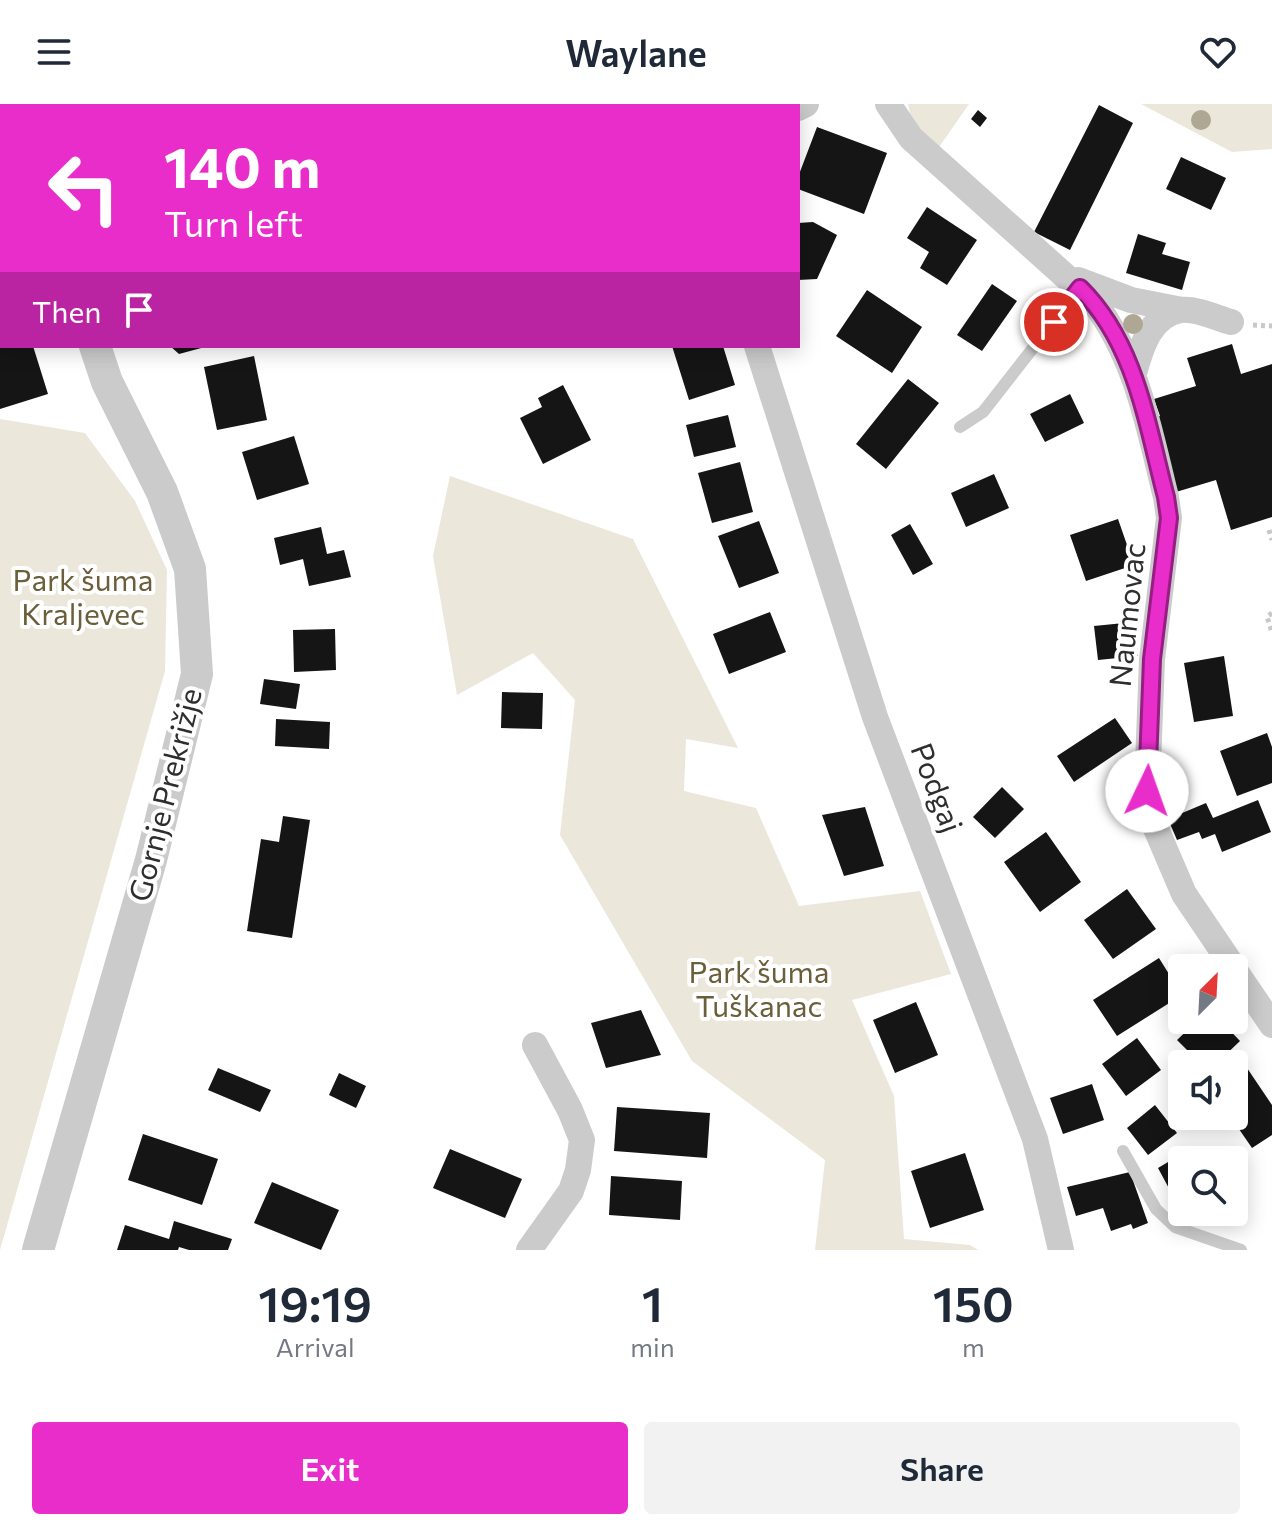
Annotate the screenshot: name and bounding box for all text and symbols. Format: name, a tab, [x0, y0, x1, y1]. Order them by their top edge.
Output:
icon: menu	[32, 30, 76, 74]
text: Waylane	[565, 30, 707, 74]
icon: heart	[1196, 30, 1240, 74]
text: 140 m	[164, 131, 320, 200]
icon: left	[32, 136, 136, 240]
text: Turn left	[164, 200, 303, 244]
icon: arrive	[117, 288, 161, 332]
pin	[1020, 288, 1088, 356]
text: Then	[32, 292, 101, 329]
icon: arrive	[1032, 300, 1076, 344]
street label: Naumovac	[1100, 541, 1151, 688]
park label: Park šuma Kraljevec	[13, 560, 153, 631]
street label: Gornje Prekrižje	[119, 684, 208, 905]
street label: Podgaj	[904, 737, 972, 837]
position arrow	[1105, 749, 1189, 833]
park label: Park šuma Tuškanac	[689, 952, 829, 1023]
north arrow	[1168, 954, 1248, 1034]
map controls	[1168, 954, 1248, 1226]
button: sound	[1168, 1050, 1248, 1130]
button: search	[1168, 1146, 1248, 1226]
text: 19:19	[258, 1273, 372, 1332]
text: 1	[642, 1273, 663, 1332]
text: 150	[933, 1273, 1014, 1332]
text: Arrival	[276, 1331, 355, 1362]
text: min	[630, 1331, 675, 1362]
text: m	[962, 1331, 985, 1362]
button: Exit	[32, 1422, 628, 1514]
button: Share	[644, 1422, 1240, 1514]

